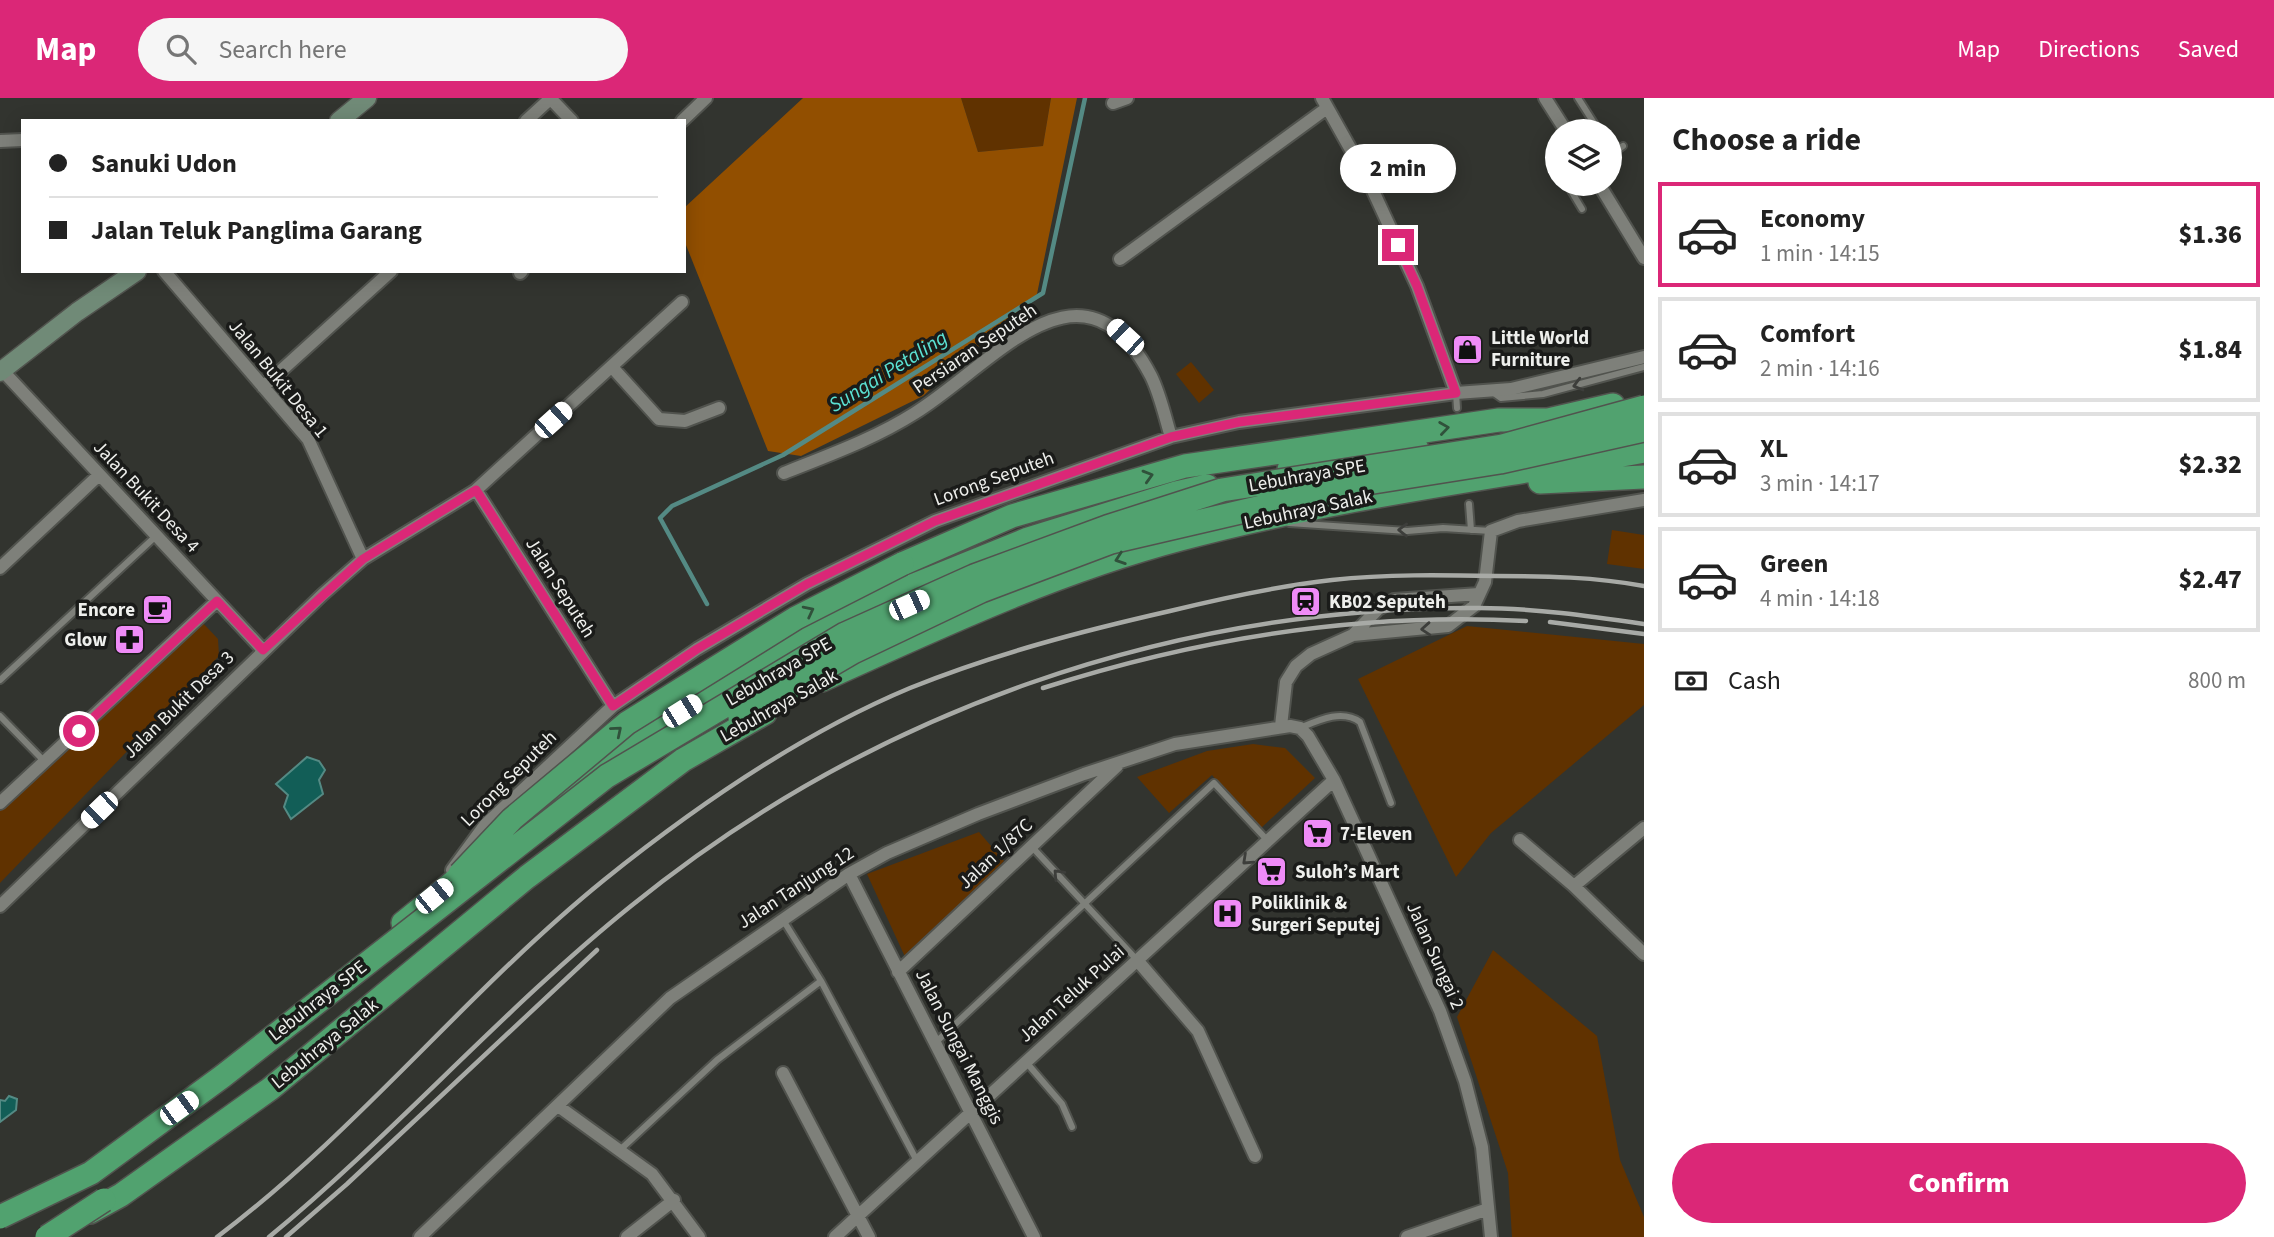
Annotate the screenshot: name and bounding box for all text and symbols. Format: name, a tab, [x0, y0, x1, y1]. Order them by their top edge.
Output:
search box	[138, 18, 628, 81]
text: Map	[35, 26, 96, 73]
icon: search	[162, 30, 200, 68]
text: Search here	[218, 31, 347, 68]
text: Map	[1957, 32, 2000, 67]
text: Directions	[2038, 32, 2140, 67]
text: Saved	[2178, 32, 2239, 67]
text: Choose a ride	[1672, 117, 1861, 163]
map controls	[1545, 119, 1622, 196]
button: layers	[1545, 119, 1622, 196]
callout: 2 min	[1340, 144, 1456, 192]
text: Sanuki Udon	[91, 145, 237, 182]
text: 2 min	[1370, 152, 1426, 185]
text: Economy	[1760, 200, 1865, 237]
icon: car	[1676, 203, 1739, 266]
text: Jalan Teluk Panglima Garang	[91, 212, 422, 249]
text: $1.36	[2178, 216, 2242, 253]
route end	[1382, 229, 1414, 261]
text: 1 min · 14:15	[1760, 237, 1880, 270]
street label: Persiaran Seputeh	[907, 297, 1043, 401]
street label: Jalan Bukit Desa 1	[222, 314, 334, 444]
car	[1103, 315, 1148, 359]
text: Comfort	[1760, 315, 1855, 352]
icon: car	[1676, 318, 1739, 381]
water label: Sungai Petaling	[823, 322, 953, 420]
place label: Little World Furniture	[1491, 325, 1589, 374]
text: $1.84	[2178, 331, 2242, 368]
shop icon: Little World Furniture	[1451, 332, 1485, 366]
text: 2 min · 14:16	[1760, 352, 1880, 385]
one-way arrow	[1572, 377, 1584, 391]
car	[531, 398, 576, 442]
one-way arrow	[1438, 421, 1450, 436]
text: XL	[1760, 430, 1788, 467]
icon: car	[1676, 433, 1739, 496]
street label: Jalan Bukit Desa 4	[87, 435, 205, 559]
street label: Lorong Seputeh	[930, 445, 1058, 513]
text: $2.32	[2178, 446, 2242, 483]
street label: Lebuhraya SPE	[1246, 452, 1368, 500]
text: 3 min · 14:17	[1760, 467, 1880, 500]
one-way arrow	[1141, 470, 1153, 485]
street label: Lebuhraya Salak	[1241, 483, 1375, 537]
one-way arrow	[1398, 523, 1409, 538]
street label: Jalan Seputeh	[518, 533, 602, 643]
text: Green	[1760, 545, 1828, 582]
icon: car	[1676, 548, 1739, 611]
one-way arrow	[1115, 551, 1127, 565]
text: $2.47	[2178, 561, 2242, 598]
text: 4 min · 14:18	[1760, 582, 1880, 615]
station icon: KB02 Seputeh	[1289, 585, 1323, 619]
car	[886, 587, 933, 623]
place label: KB02 Seputeh	[1329, 589, 1446, 616]
cafe icon: Encore	[141, 593, 175, 627]
place label: Encore	[78, 597, 135, 624]
one-way arrow	[802, 605, 815, 619]
one-way arrow	[1420, 621, 1431, 636]
pharmacy icon: Glow	[113, 623, 147, 657]
place label: Glow	[64, 627, 107, 654]
street label: Lebuhraya SPE	[721, 631, 837, 713]
street label: Jalan Bukit Desa 3	[117, 645, 241, 765]
street label: Lebuhraya Salak	[715, 662, 843, 750]
icon: cash	[1672, 662, 1710, 700]
text: Cash	[1728, 662, 1781, 699]
text: 800 m	[2188, 664, 2246, 697]
car	[659, 691, 706, 731]
route start	[63, 715, 95, 747]
street label: Lorong Seputeh	[455, 725, 563, 833]
one-way arrow	[609, 727, 621, 740]
car	[77, 788, 122, 832]
street label: Jalan 1/87C	[953, 812, 1039, 896]
supermarket icon: 7-Eleven	[1300, 817, 1334, 851]
place label: 7-Eleven	[1340, 821, 1412, 848]
street label: Jalan Tanjung 12	[733, 840, 859, 936]
one-way arrow	[1242, 851, 1255, 864]
supermarket icon: Suloh’s Mart	[1255, 855, 1289, 889]
place label: Suloh’s Mart	[1295, 859, 1400, 886]
one-way arrow	[1053, 869, 1066, 882]
car	[412, 875, 457, 917]
place label: Poliklinik & Surgeri Seputej	[1251, 890, 1380, 939]
hospital icon: Poliklinik & Surgeri Seputej	[1211, 897, 1245, 931]
street label: Jalan Sungai 2	[1399, 898, 1471, 1014]
street label: Jalan Teluk Pulai	[1013, 939, 1131, 1049]
street label: Lebuhraya SPE	[263, 954, 373, 1048]
street label: Jalan Sungai Manggis	[908, 965, 1010, 1129]
street label: Lebuhraya Salak	[266, 992, 385, 1096]
car	[156, 1087, 203, 1129]
button: Confirm	[1672, 1143, 2246, 1223]

